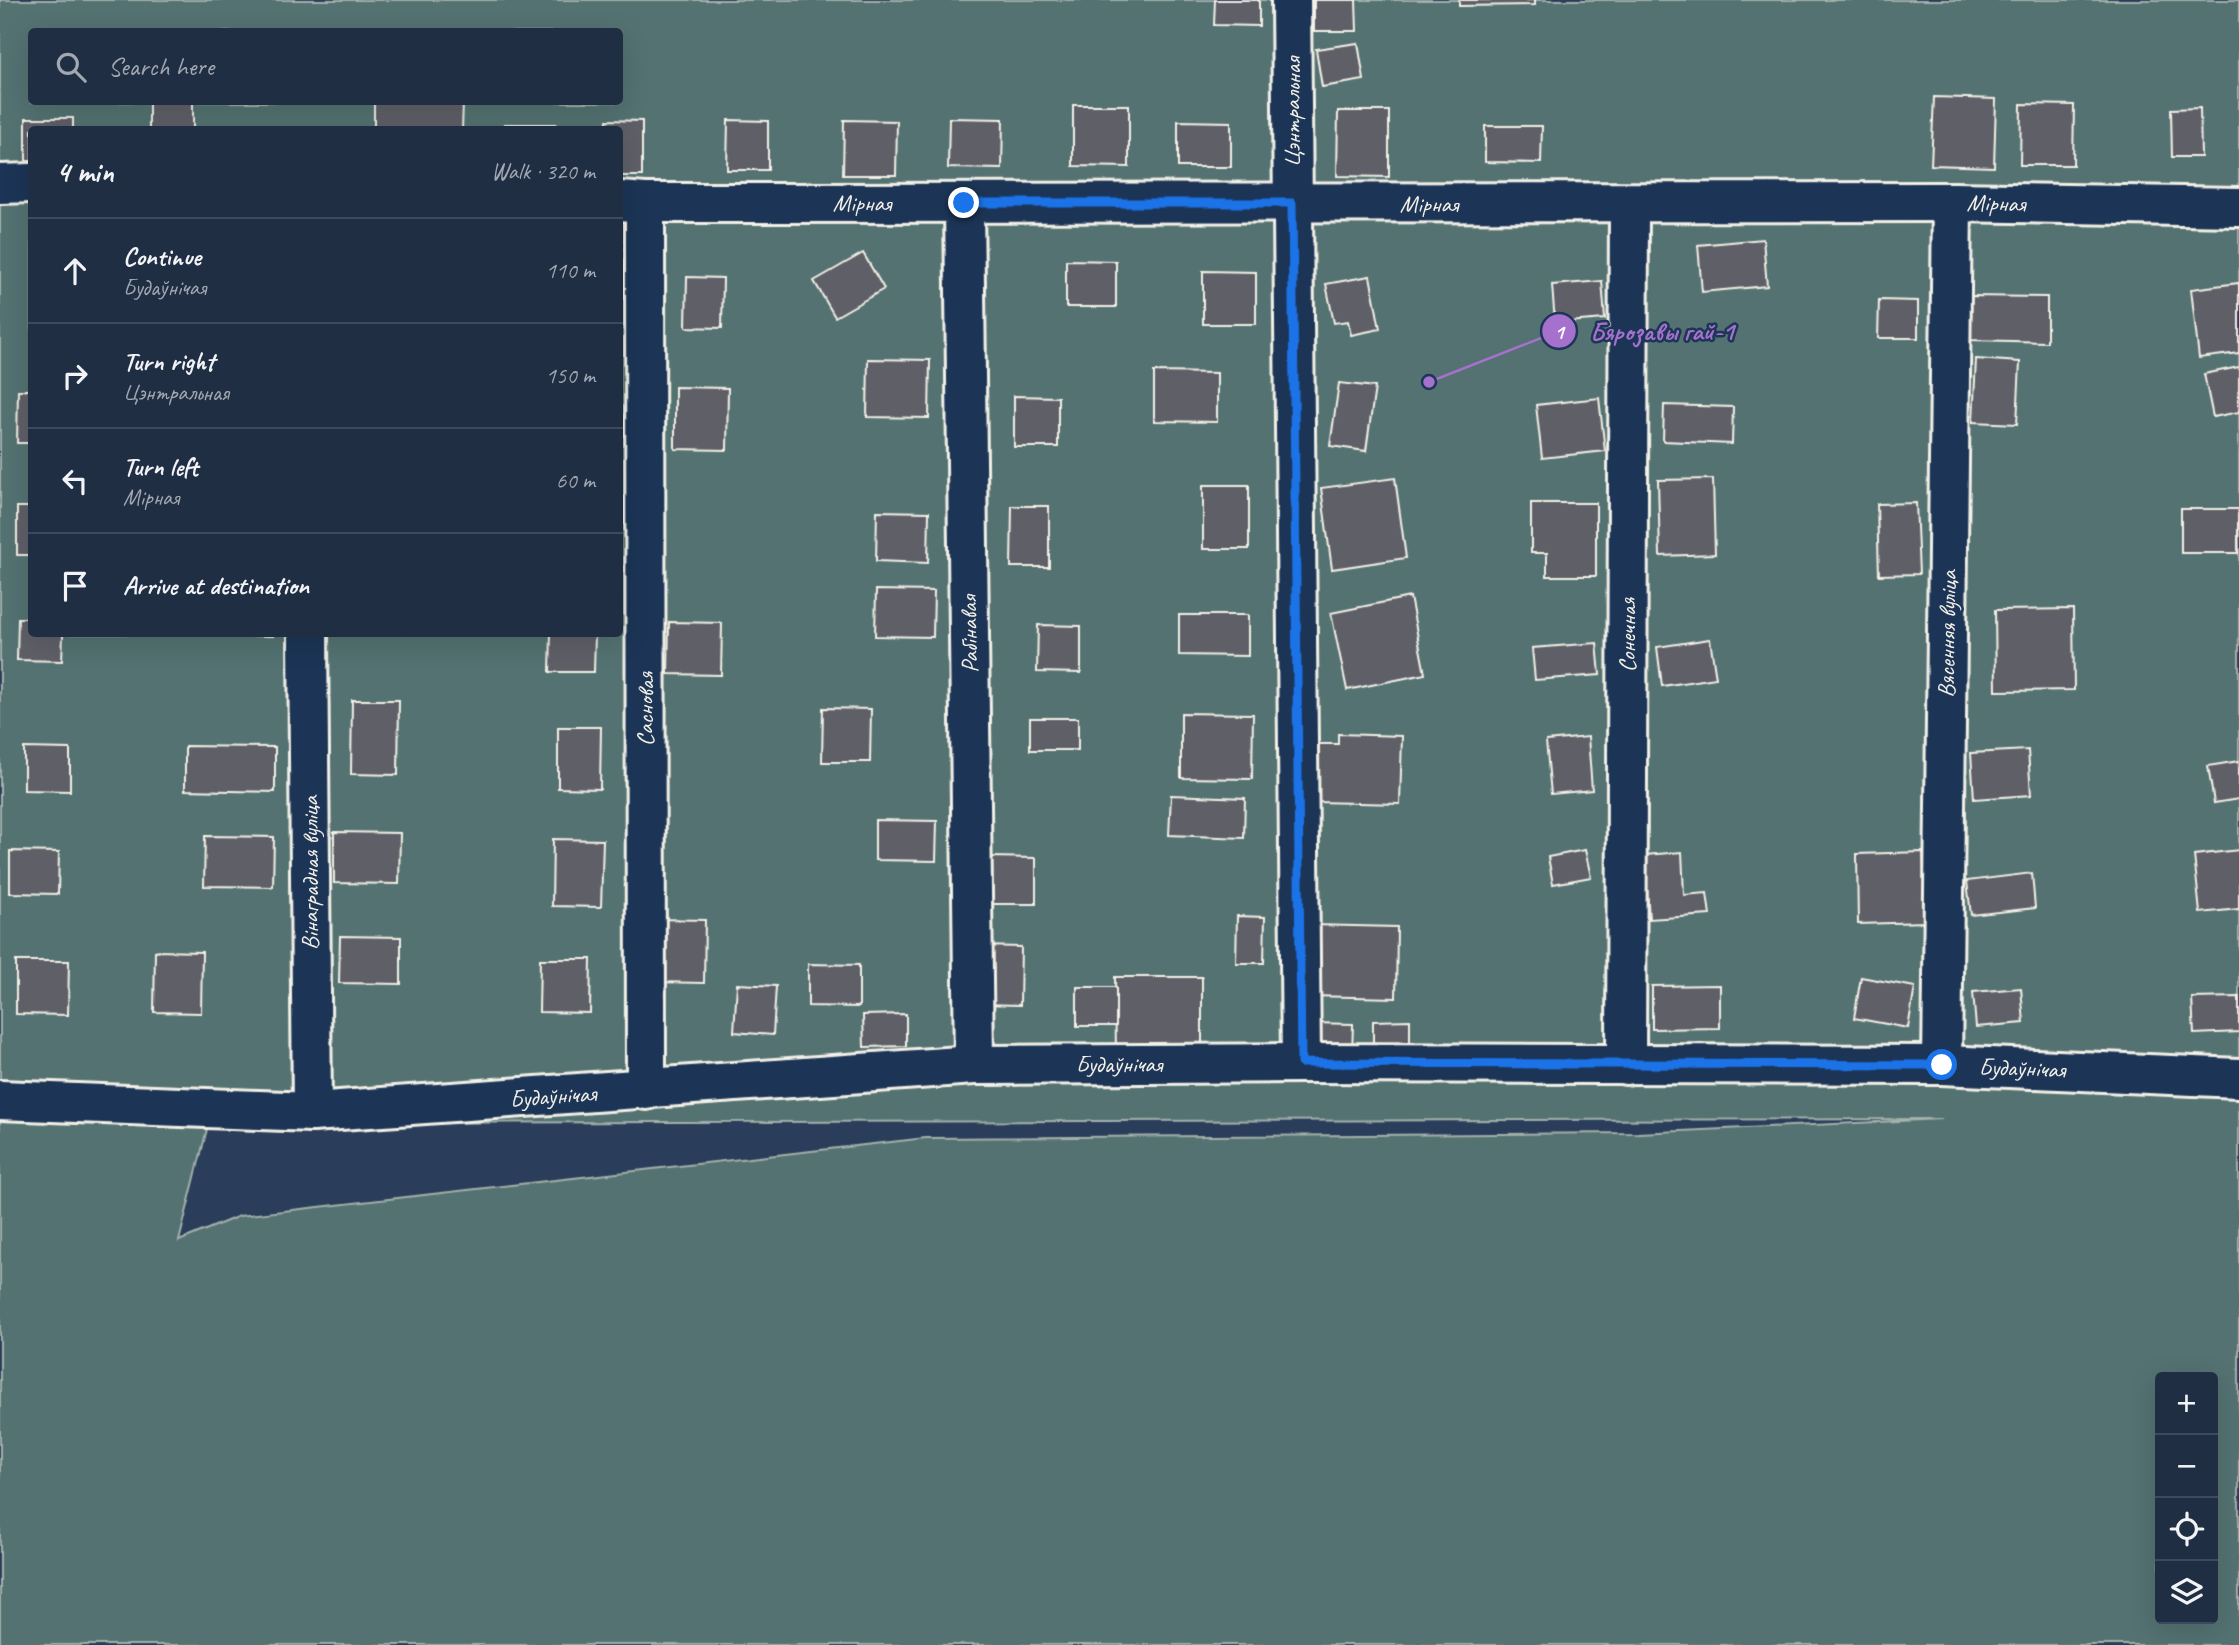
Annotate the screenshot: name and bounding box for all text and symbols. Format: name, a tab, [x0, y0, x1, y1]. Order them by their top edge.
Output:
search box	[28, 28, 623, 105]
icon: search	[52, 48, 90, 86]
text: Search here	[108, 50, 214, 83]
street label: Цэнтральная	[1277, 55, 1307, 167]
text: 4 min	[56, 153, 113, 191]
text: Walk · 320 m	[491, 157, 595, 186]
route end	[948, 187, 979, 218]
street label: Мірная	[1966, 187, 2027, 219]
street label: Мірная	[833, 188, 893, 218]
street label: Мірная	[1400, 189, 1460, 219]
text: Continue	[123, 240, 201, 273]
icon: ahead	[56, 252, 94, 290]
text: 110 m	[546, 256, 595, 285]
text: Будаўнічая	[123, 273, 206, 302]
callout: Бярозавы гай-1	[1541, 308, 1748, 355]
text: Бярозавы гай-1	[1590, 315, 1737, 348]
text: 1	[1554, 319, 1566, 345]
text: Turn right	[123, 345, 214, 378]
icon: right	[56, 357, 94, 395]
text: 150 m	[546, 361, 595, 390]
text: Цэнтральная	[123, 378, 229, 407]
text: Turn left	[123, 450, 198, 483]
icon: left	[56, 462, 94, 500]
text: 60 m	[556, 466, 595, 495]
text: Мірная	[123, 483, 179, 512]
icon: arrive	[56, 567, 94, 605]
text: Arrive at destination	[123, 569, 309, 602]
street label: Вясенняя вуліца	[1931, 569, 1963, 698]
street label: Рабінавая	[953, 593, 985, 673]
street label: Сонечная	[1612, 596, 1642, 672]
street label: Сасновая	[630, 670, 660, 746]
street label: Вінаградная вуліца	[295, 794, 325, 950]
street label: Будаўнічая	[1076, 1049, 1164, 1079]
route start	[1926, 1049, 1957, 1080]
street label: Будаўнічая	[1978, 1051, 2067, 1085]
street label: Будаўнічая	[509, 1078, 599, 1114]
map controls	[2155, 1372, 2218, 1624]
button: +	[2155, 1372, 2218, 1435]
button: −	[2155, 1435, 2218, 1498]
button: locate	[2155, 1498, 2218, 1561]
button: layers	[2155, 1561, 2218, 1624]

